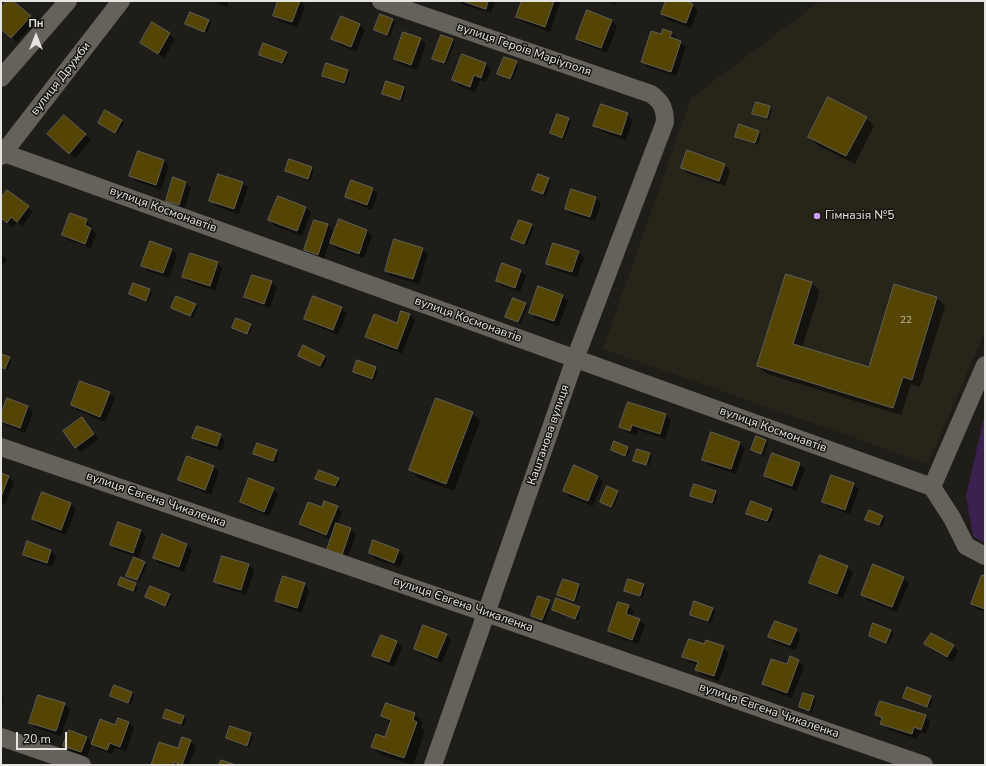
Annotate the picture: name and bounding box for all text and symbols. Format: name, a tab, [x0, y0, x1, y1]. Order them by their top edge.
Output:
north arrow	[16, 16, 56, 56]
text: Пн	[28, 16, 44, 31]
street label: вулиця Героїв Маріуполя	[455, 20, 593, 80]
street label: вулиця Дружби	[28, 40, 94, 118]
street label: вулиця Космонавтів	[107, 184, 219, 236]
place label: Гімназія №5	[825, 209, 894, 223]
marker: Гімназія №5	[812, 211, 822, 221]
street label: вулиця Космонавтів	[412, 294, 524, 346]
house number: 22	[900, 315, 912, 327]
street label: Каштанова вулиця	[525, 383, 573, 487]
street label: вулиця Космонавтів	[717, 404, 829, 456]
street label: вулиця Євгена Чикаленка	[84, 469, 228, 531]
street label: вулиця Євгена Чикаленка	[391, 574, 535, 636]
street label: вулиця Євгена Чикаленка	[697, 680, 841, 742]
scale bar	[18, 724, 69, 750]
text: 20 m	[23, 731, 51, 747]

